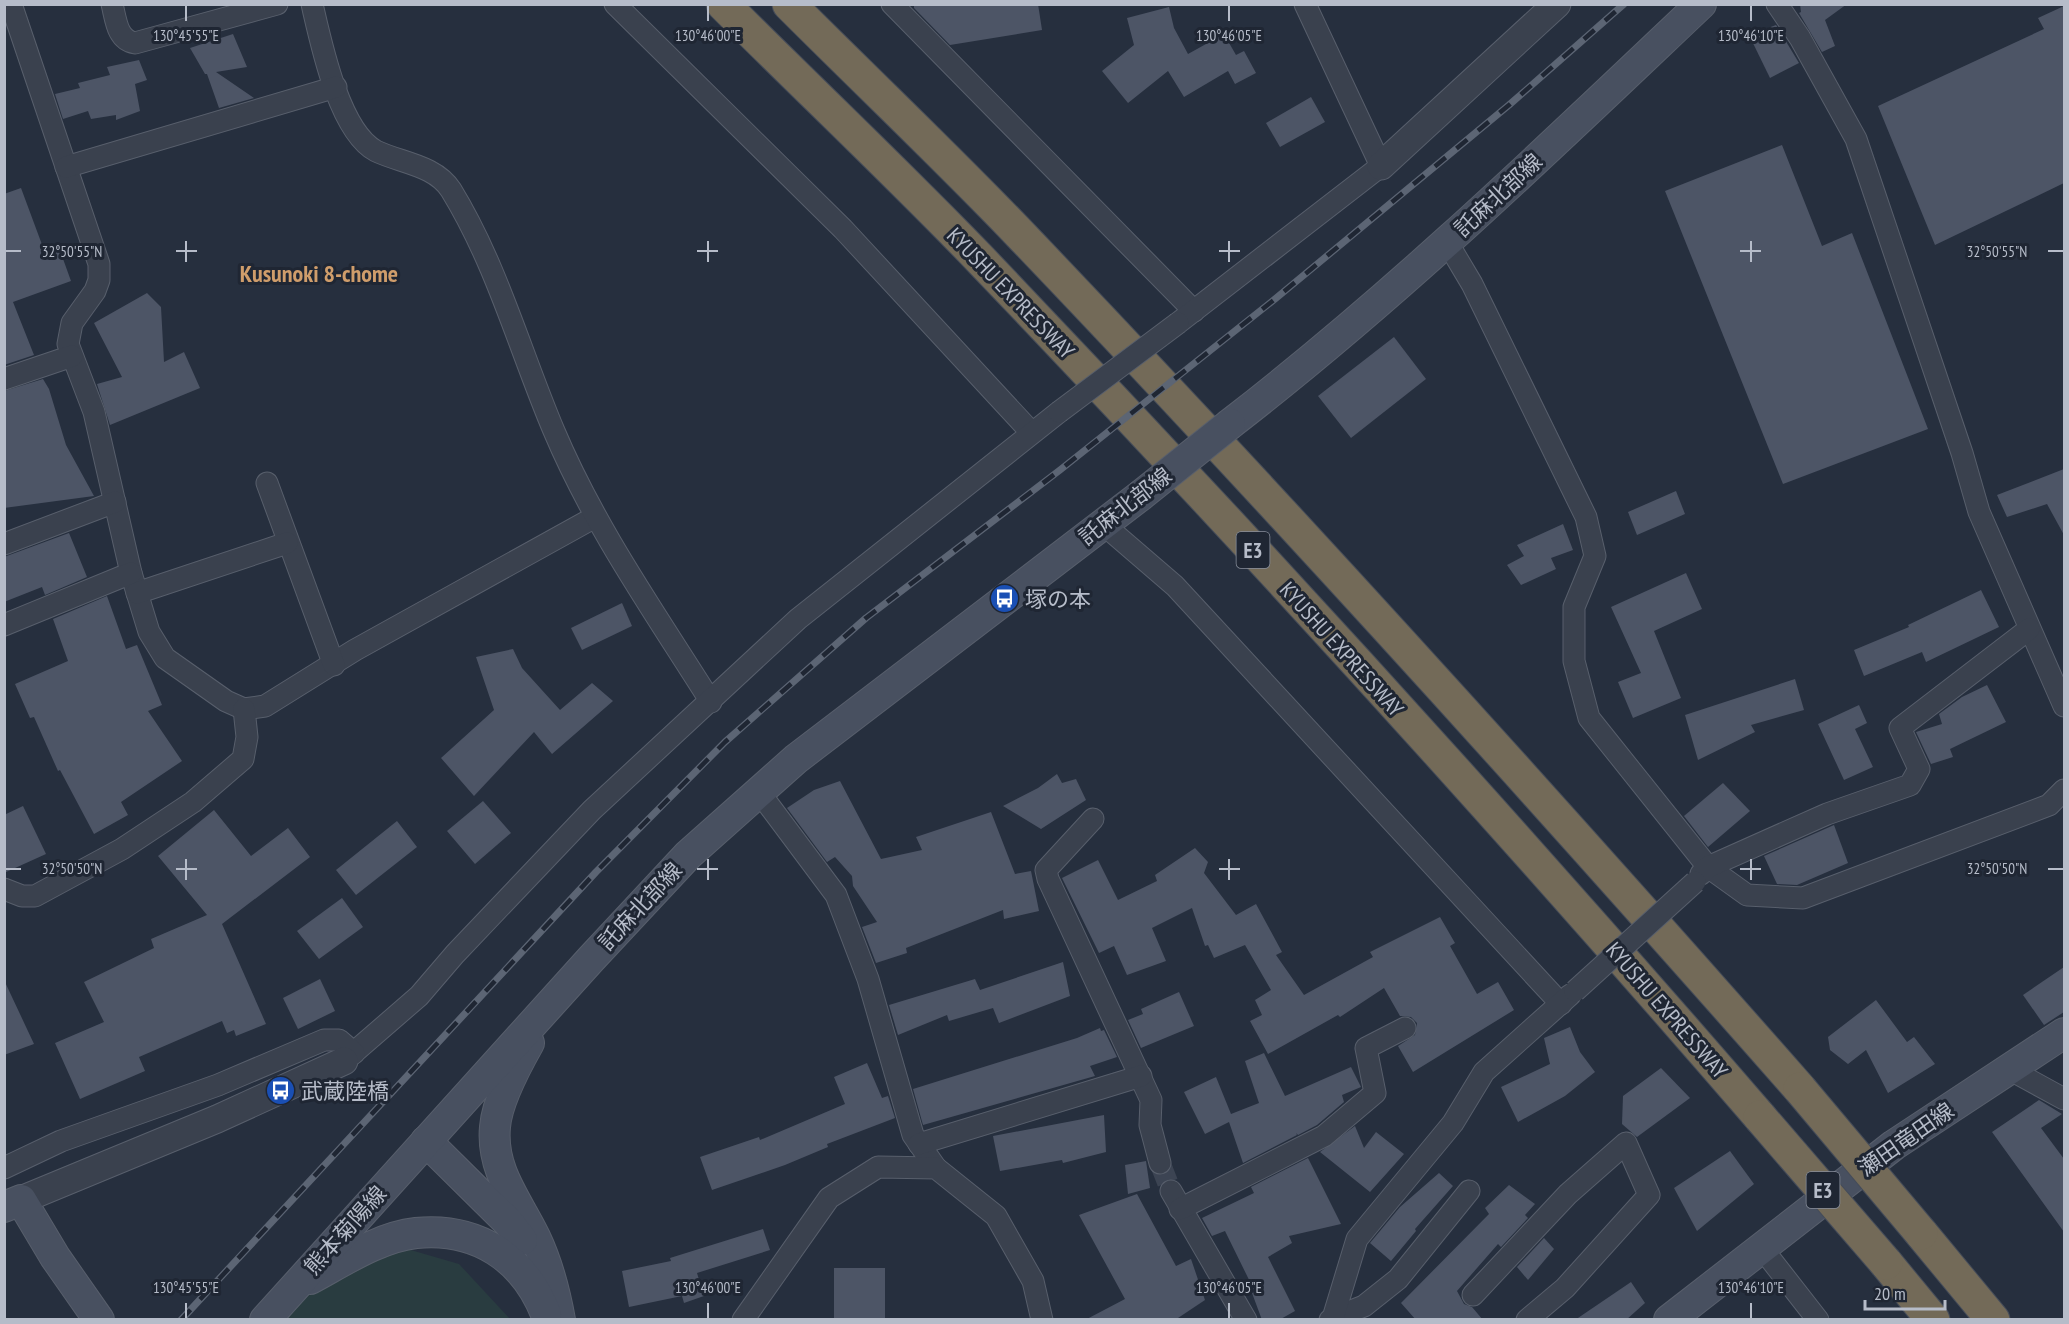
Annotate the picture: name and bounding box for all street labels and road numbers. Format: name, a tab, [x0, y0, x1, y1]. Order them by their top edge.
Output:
street label: 託麻北部線	[1448, 147, 1548, 243]
street label: KYUSHU EXPRESSWAY	[941, 222, 1081, 364]
street label: 託麻北部線	[1073, 461, 1177, 551]
road number: E3	[1236, 532, 1270, 568]
street label: KYUSHU EXPRESSWAY	[1274, 576, 1410, 722]
street label: 託麻北部線	[592, 856, 688, 956]
street label: KYUSHU EXPRESSWAY	[1600, 936, 1734, 1084]
street label: 瀬田竜田線	[1853, 1096, 1959, 1182]
road number: E3	[1806, 1172, 1840, 1208]
street label: 熊本菊陽線	[298, 1180, 392, 1280]

